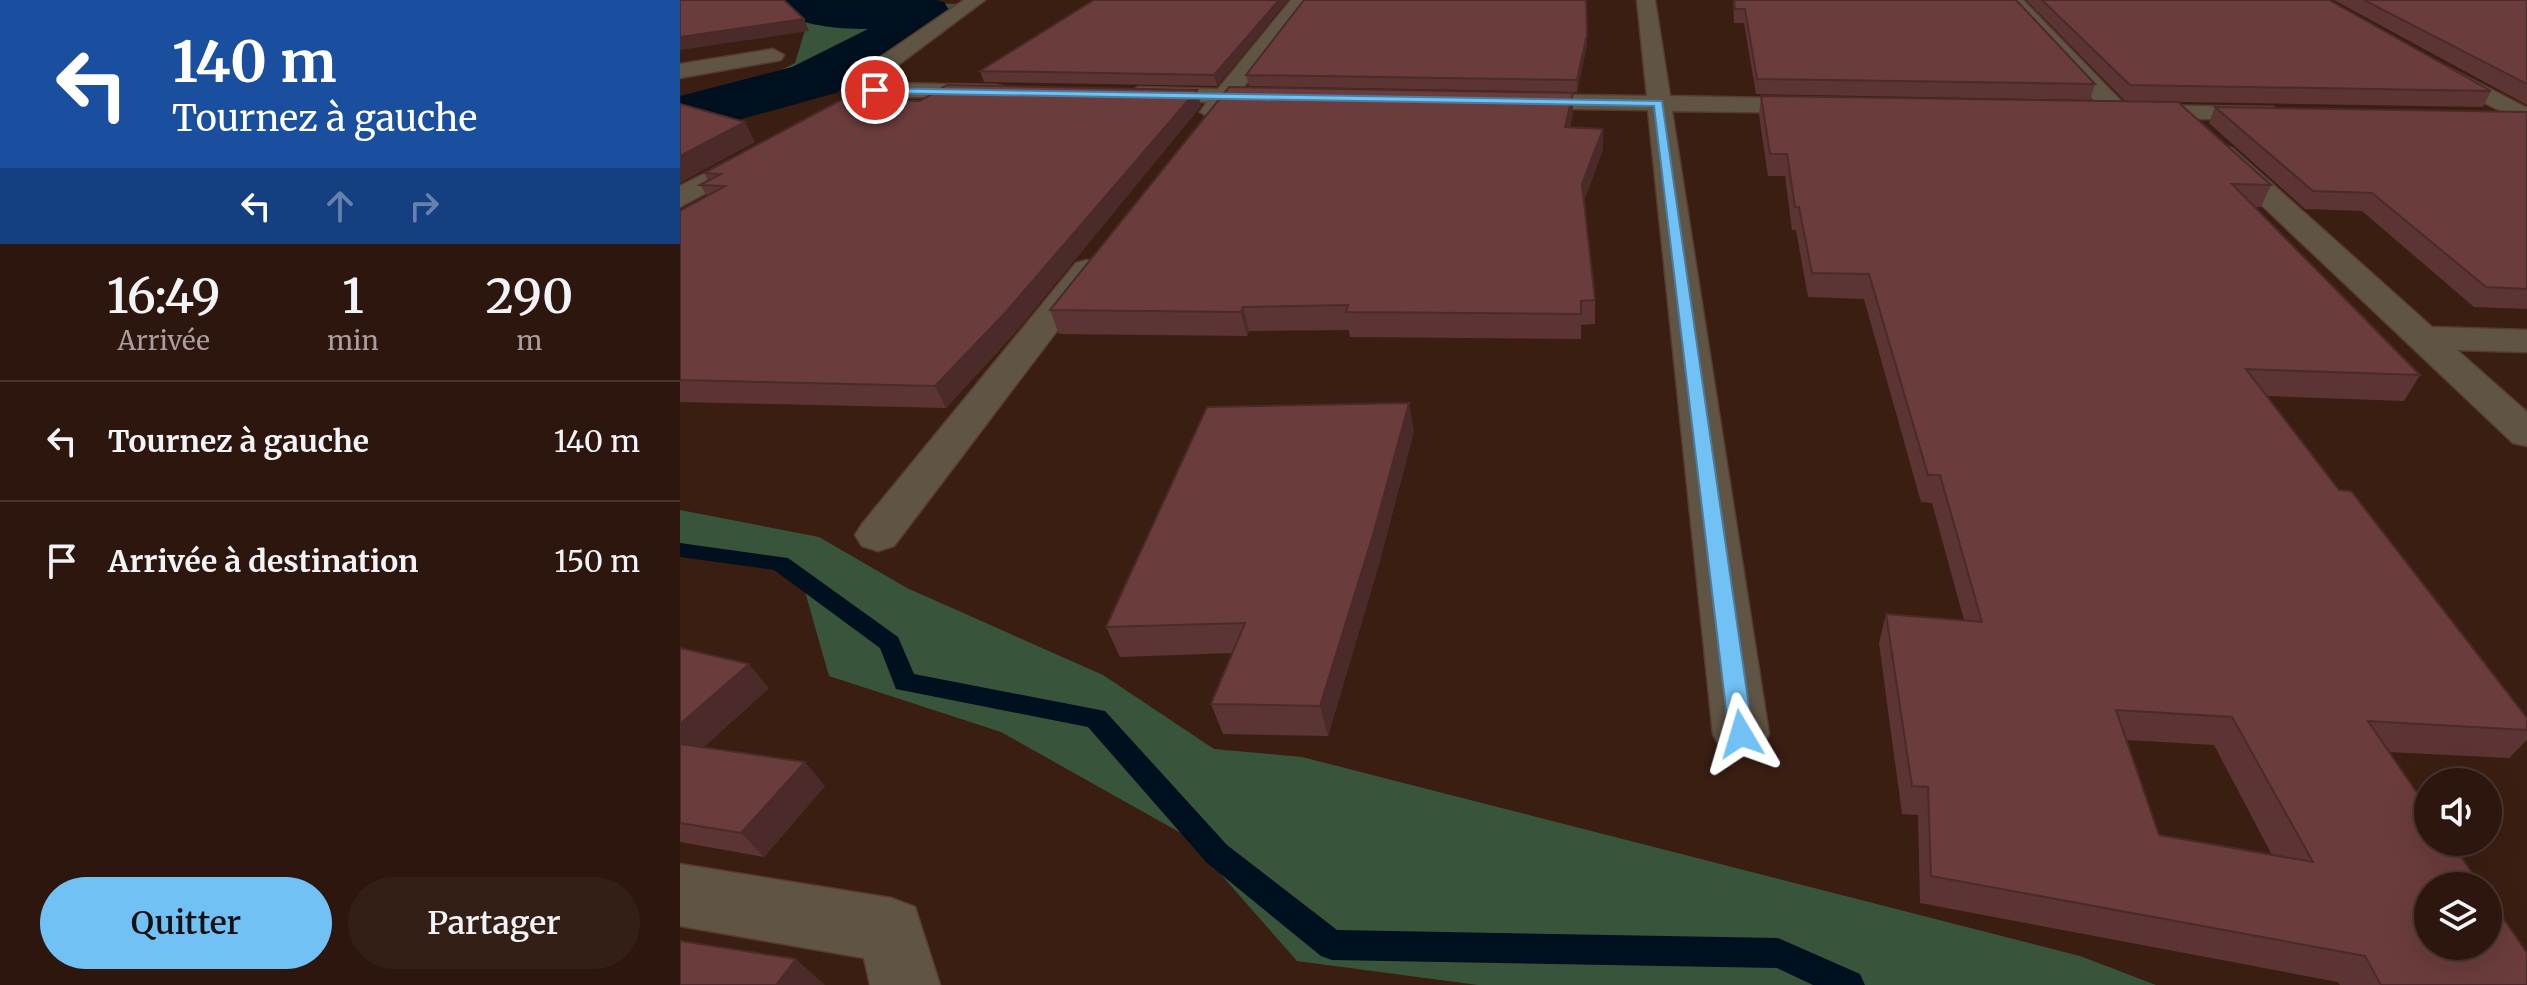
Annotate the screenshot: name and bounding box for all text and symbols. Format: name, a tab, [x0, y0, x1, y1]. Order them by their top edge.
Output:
text: 140 m	[172, 27, 337, 97]
icon: left	[40, 32, 144, 136]
pin	[841, 56, 909, 124]
icon: arrive	[853, 68, 897, 112]
text: Tournez à gauche	[172, 96, 477, 141]
icon: left	[234, 184, 278, 228]
icon: ahead	[318, 184, 362, 228]
icon: right	[402, 184, 446, 228]
text: 16:49	[107, 266, 220, 326]
text: 1	[342, 266, 364, 326]
text: 290	[485, 266, 573, 326]
text: Arrivée	[117, 324, 210, 357]
text: min	[327, 324, 379, 357]
text: m	[516, 324, 542, 357]
icon: left	[40, 419, 84, 463]
text: Tournez à gauche	[108, 422, 369, 460]
text: 140 m	[554, 422, 640, 460]
icon: arrive	[40, 539, 84, 583]
text: Arrivée à destination	[108, 542, 418, 580]
text: 150 m	[554, 542, 640, 580]
position arrow	[1699, 692, 1783, 776]
map controls	[2414, 768, 2502, 960]
button: sound	[2414, 768, 2502, 856]
button: layers	[2414, 872, 2502, 960]
button: Quitter	[40, 877, 332, 969]
button: Partager	[348, 877, 640, 969]

